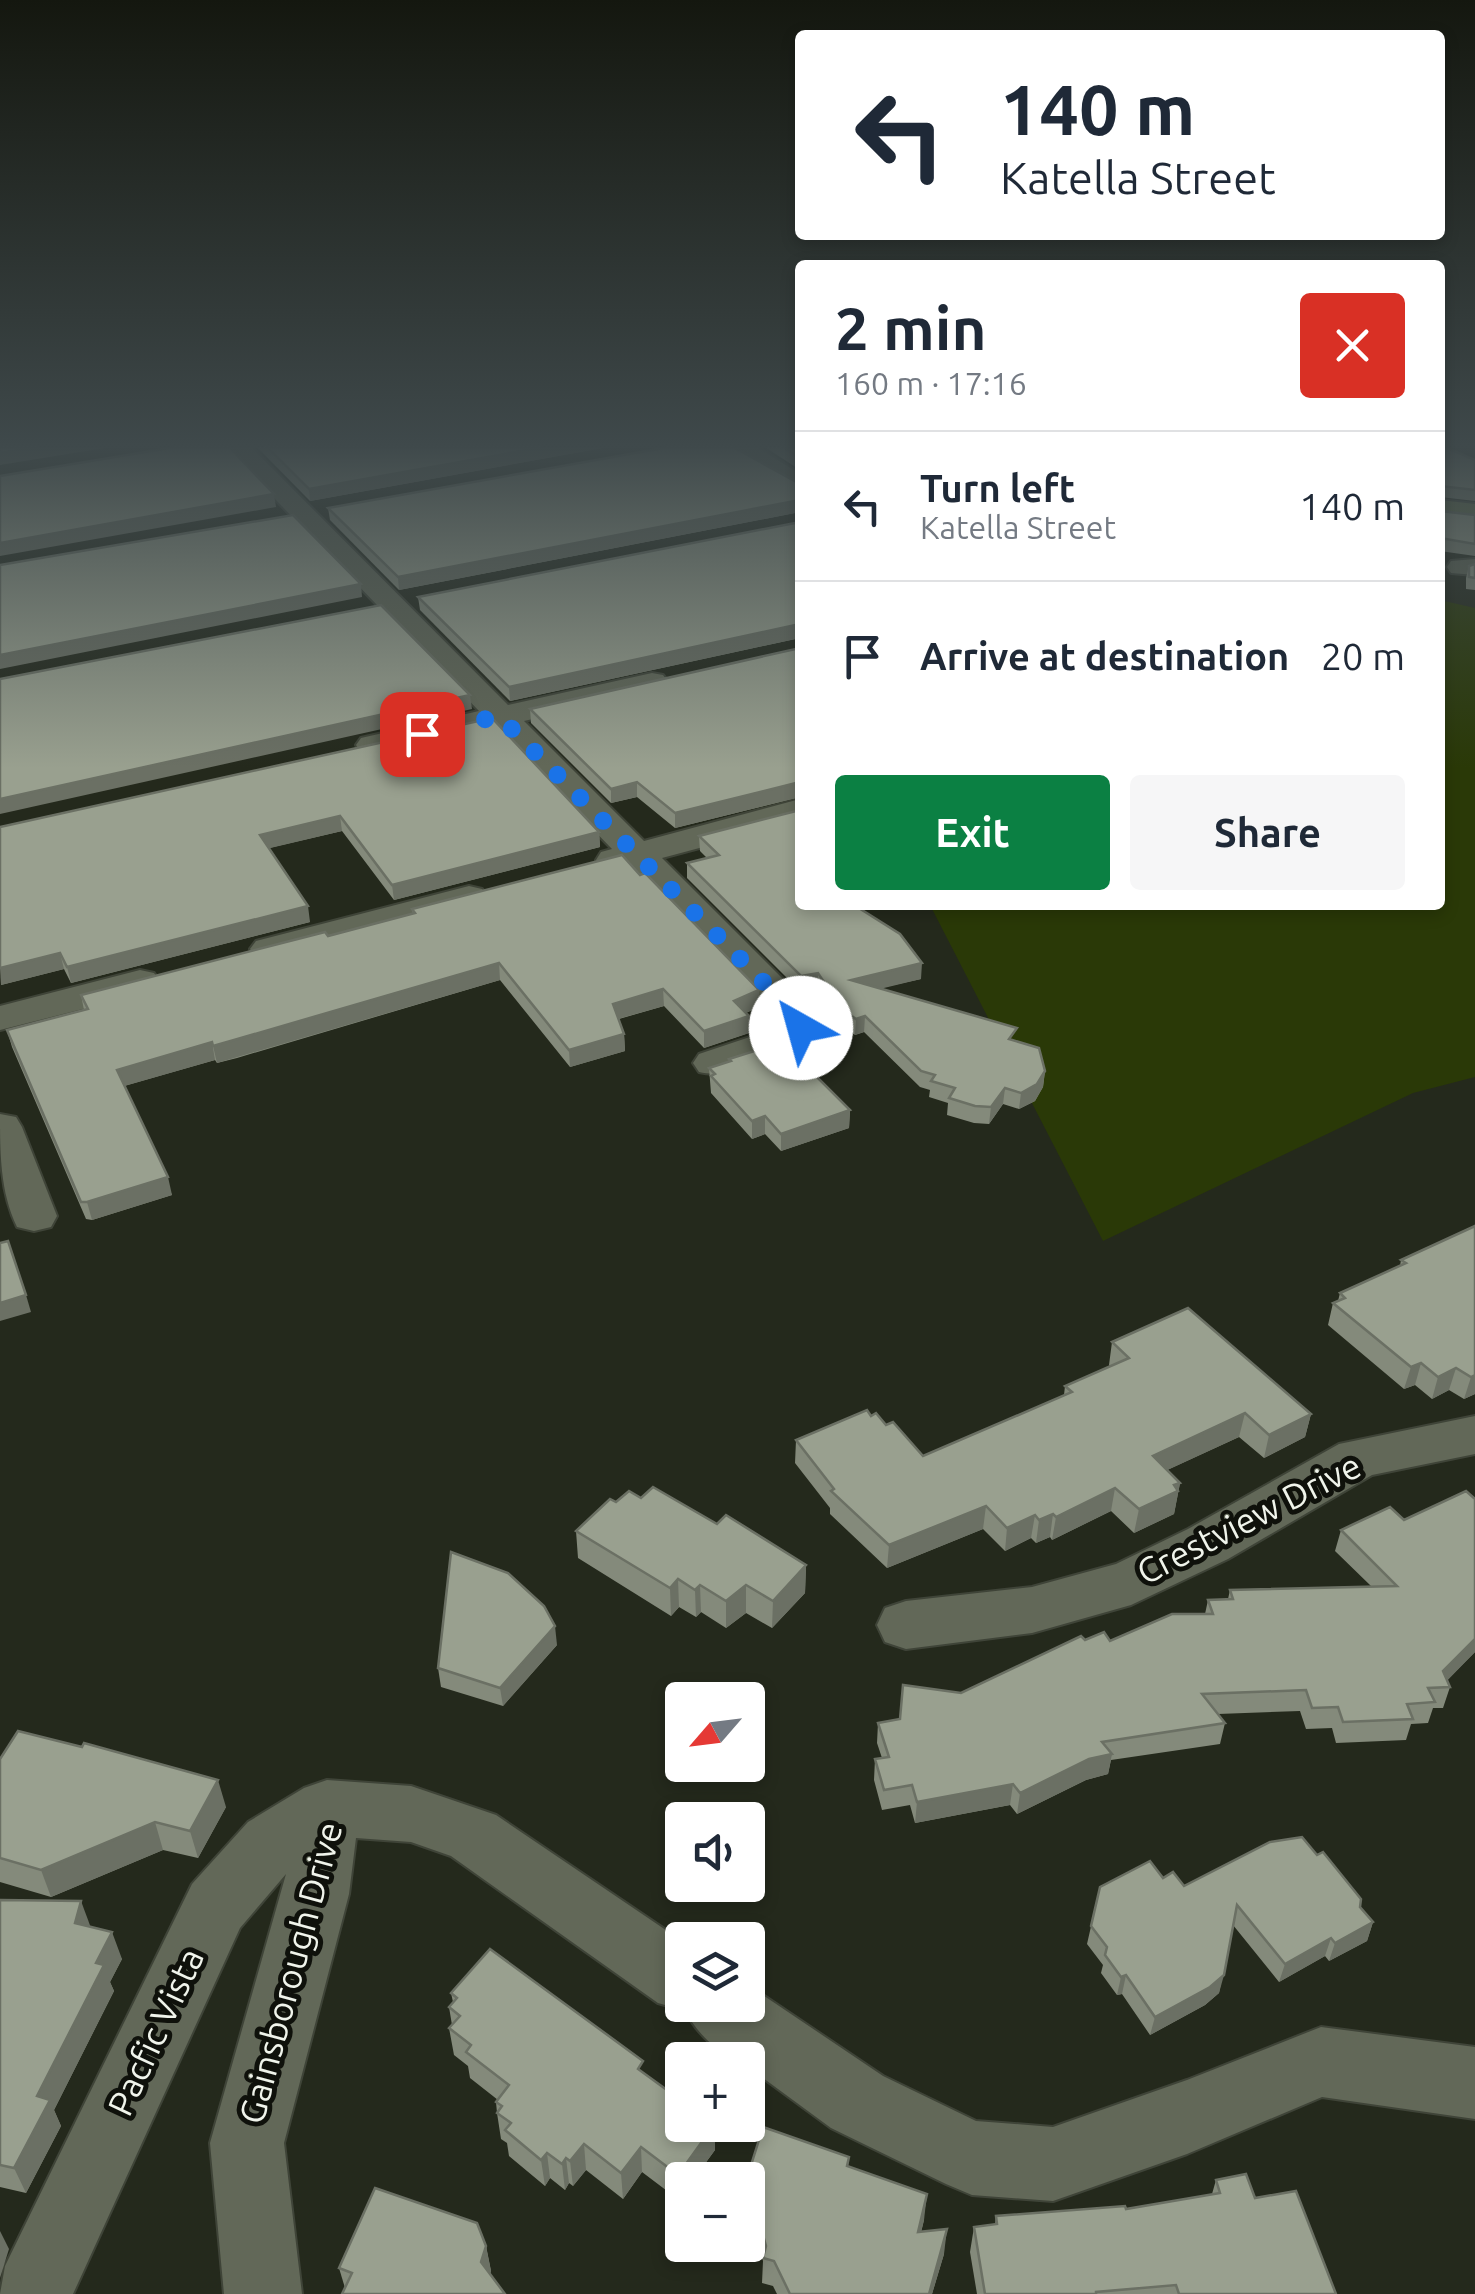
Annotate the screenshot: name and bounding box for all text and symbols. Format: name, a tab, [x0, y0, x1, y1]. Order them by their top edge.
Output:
icon: left	[835, 70, 965, 200]
text: 140 m	[1000, 70, 1195, 148]
text: Katella Street	[1000, 152, 1276, 203]
button: close	[1300, 293, 1405, 398]
text: 2 min	[835, 294, 987, 361]
text: 160 m · 17:16	[835, 365, 1027, 401]
text: Turn left	[920, 467, 1075, 509]
icon: left	[835, 479, 890, 534]
text: 140 m	[1299, 485, 1405, 527]
text: Katella Street	[920, 509, 1116, 545]
icon: arrive	[835, 629, 890, 684]
text: Arrive at destination	[920, 635, 1289, 677]
text: 20 m	[1321, 635, 1405, 677]
pin	[380, 692, 465, 777]
icon: arrive	[395, 707, 450, 762]
button: Exit	[835, 775, 1110, 890]
button: Share	[1130, 775, 1405, 890]
position arrow	[749, 976, 853, 1080]
street label: Crestview Drive	[1130, 1444, 1367, 1592]
north arrow	[665, 1682, 765, 1782]
map controls	[665, 1682, 765, 2262]
button: sound	[665, 1802, 765, 1902]
street label: Gainsborough Drive	[231, 1818, 350, 2128]
button: layers	[665, 1922, 765, 2022]
street label: Pacfic Vista	[99, 1942, 211, 2121]
button: +	[665, 2042, 765, 2142]
button: −	[665, 2162, 765, 2262]

